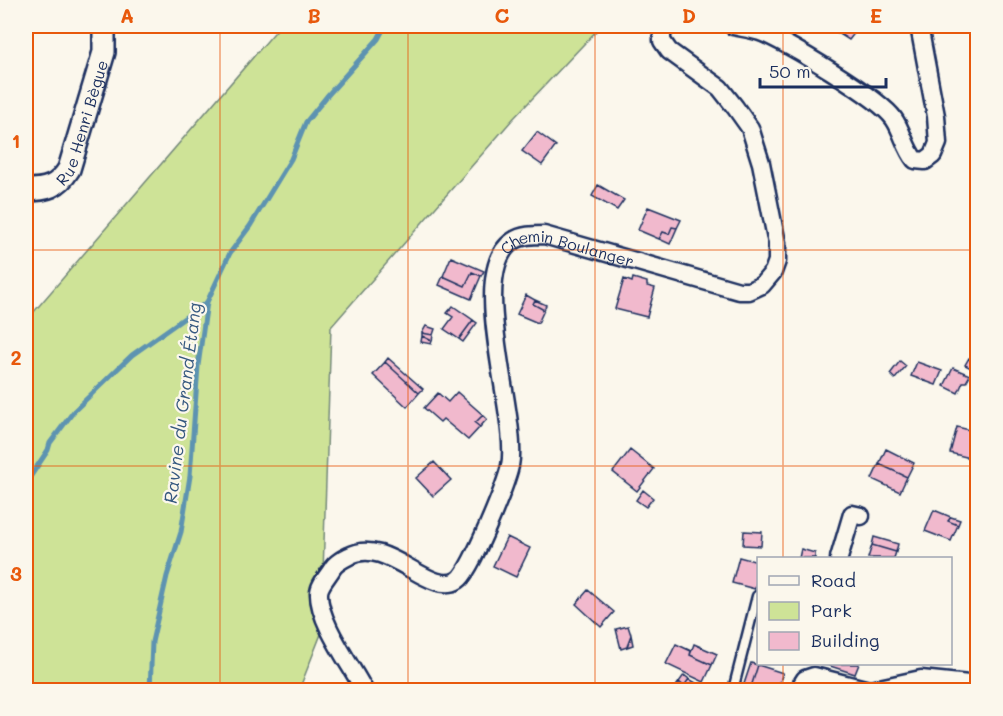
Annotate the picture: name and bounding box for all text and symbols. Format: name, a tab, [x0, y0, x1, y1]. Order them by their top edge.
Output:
text: A	[120, 2, 134, 28]
text: B	[307, 2, 321, 28]
text: C	[495, 2, 510, 28]
text: D	[682, 2, 696, 28]
text: E	[870, 2, 882, 28]
scale bar	[760, 51, 886, 89]
street label: Rue Henri Bègue	[51, 57, 112, 189]
text: 50 m	[769, 59, 811, 83]
text: 1	[12, 127, 20, 153]
street label: Chemin Boulanger	[494, 224, 637, 271]
water label: Ravine du Grand Étang	[158, 301, 206, 505]
text: 2	[10, 344, 22, 370]
legend	[757, 557, 952, 665]
text: 3	[10, 560, 22, 586]
text: Road	[811, 568, 856, 592]
text: Park	[811, 598, 852, 622]
text: Building	[811, 628, 879, 652]

